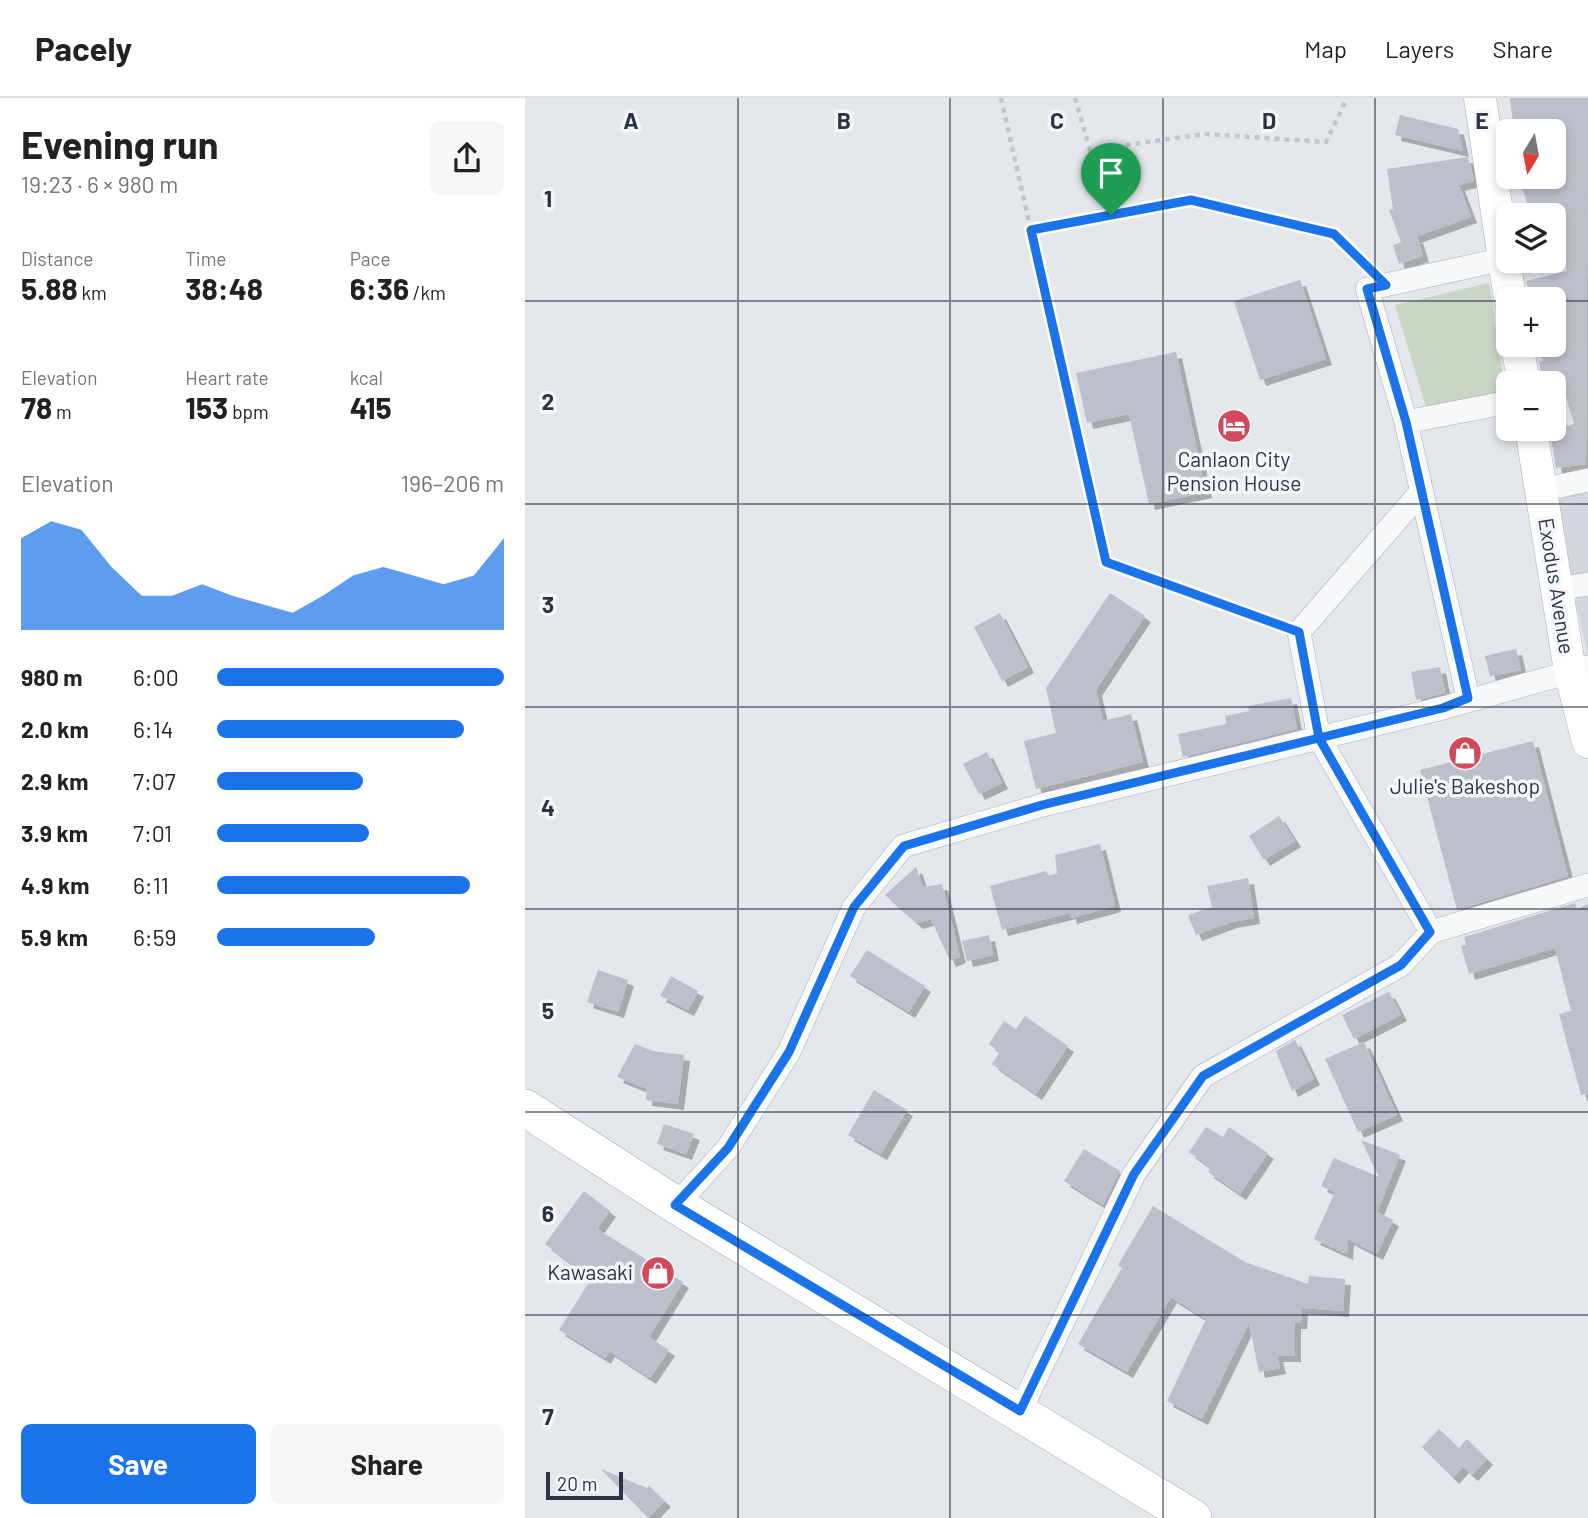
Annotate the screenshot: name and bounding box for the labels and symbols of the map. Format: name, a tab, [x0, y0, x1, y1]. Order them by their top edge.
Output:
text: A	[623, 106, 639, 134]
text: B	[837, 106, 851, 134]
text: C	[1050, 106, 1064, 134]
text: D	[1262, 106, 1276, 134]
text: E	[1475, 106, 1489, 134]
north arrow	[1496, 119, 1566, 189]
pin	[1081, 143, 1141, 215]
text: 1	[544, 184, 552, 212]
text: 2	[542, 387, 554, 415]
hotel icon: Canlaon City Pension House	[1215, 407, 1253, 445]
place label: Canlaon City Pension House	[1167, 446, 1301, 495]
street label: Exodus Avenue	[1534, 516, 1581, 656]
text: 3	[542, 590, 554, 618]
shop icon: Julie's Bakeshop	[1446, 734, 1484, 772]
place label: Julie's Bakeshop	[1390, 773, 1540, 798]
text: 4	[541, 793, 555, 821]
text: 5	[542, 996, 554, 1024]
text: 6	[542, 1199, 554, 1227]
shop icon: Kawasaki	[639, 1254, 677, 1292]
place label: Kawasaki	[547, 1259, 633, 1284]
text: 7	[542, 1402, 554, 1430]
scale bar	[546, 1469, 623, 1501]

